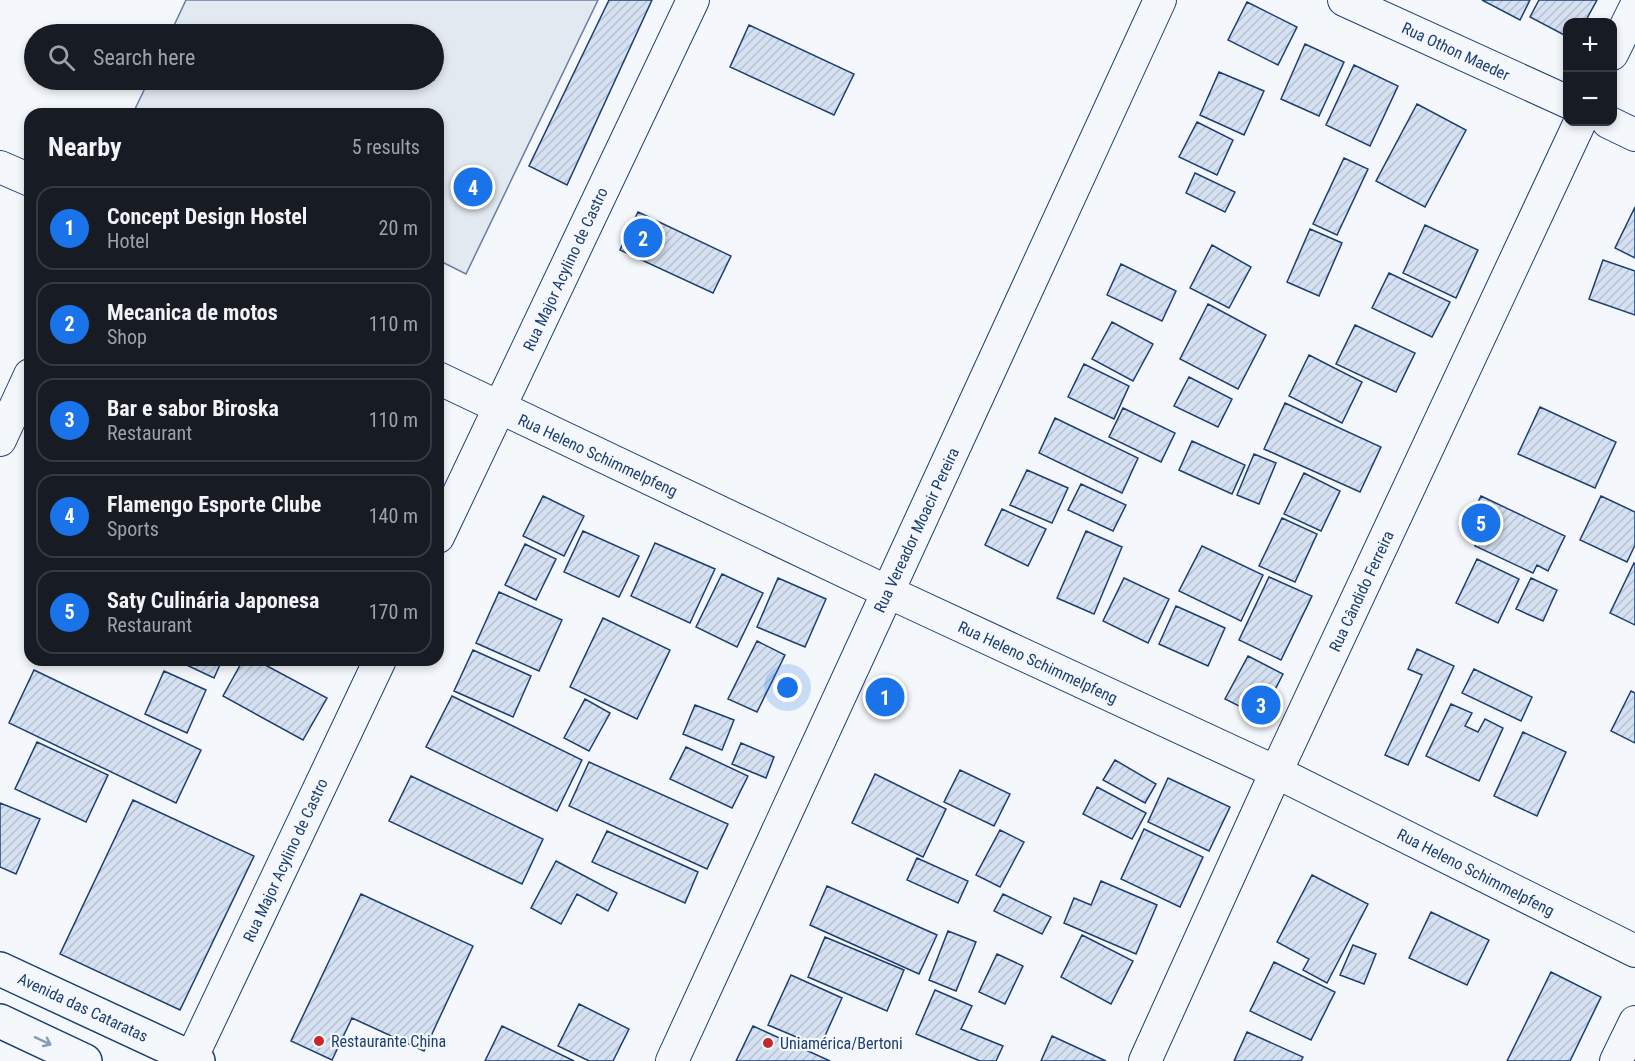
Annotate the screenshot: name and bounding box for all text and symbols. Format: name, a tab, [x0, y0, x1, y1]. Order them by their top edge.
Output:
street label: Rua Othon Maeder	[1399, 18, 1513, 85]
map controls	[1563, 18, 1617, 126]
button: +	[1563, 18, 1617, 72]
search box	[24, 24, 444, 90]
icon: search	[45, 41, 78, 74]
text: Search here	[93, 45, 195, 70]
button: −	[1563, 72, 1617, 126]
text: Nearby	[48, 132, 122, 162]
text: 5 results	[352, 135, 420, 159]
pin: 4	[454, 164, 492, 210]
street label: Rua Major Acylino de Castro	[519, 184, 612, 354]
text: Concept Design Hostel	[107, 204, 307, 229]
text: 1	[64, 216, 75, 240]
text: 20 m	[379, 216, 418, 240]
pin: 2	[624, 216, 662, 260]
text: Hotel	[107, 229, 149, 253]
text: Mecanica de motos	[107, 300, 278, 325]
text: 2	[64, 312, 75, 336]
text: 110 m	[369, 312, 418, 336]
text: Shop	[107, 325, 147, 349]
text: Bar e sabor Biroska	[107, 396, 279, 421]
text: 3	[64, 408, 75, 432]
text: 110 m	[369, 408, 418, 432]
street label: Rua Heleno Schimmelpfeng	[515, 410, 681, 501]
text: Restaurant	[107, 421, 192, 445]
street label: Rua Vereador Moacir Pereira	[870, 445, 963, 616]
text: Flamengo Esporte Clube	[107, 492, 321, 517]
pin: 5	[1462, 500, 1500, 546]
text: 4	[64, 504, 75, 528]
text: 140 m	[369, 504, 418, 528]
text: Sports	[107, 517, 159, 541]
street label: Rua Cândido Ferreira	[1325, 528, 1398, 655]
text: Saty Culinária Japonesa	[107, 588, 319, 613]
text: 5	[64, 600, 75, 624]
text: 170 m	[369, 600, 418, 624]
text: Restaurant	[107, 613, 192, 637]
street label: Rua Heleno Schimmelpfeng	[955, 617, 1121, 708]
your location	[773, 673, 802, 702]
pin: 1	[866, 674, 904, 720]
pin: 3	[1242, 682, 1280, 728]
street label: Rua Major Acylino de Castro	[239, 775, 332, 945]
street label: Rua Heleno Schimmelpfeng	[1394, 825, 1558, 920]
street label: Avenida das Cataratas	[15, 969, 151, 1046]
place label: Restaurante China	[331, 1032, 446, 1051]
marker: Restaurante China	[312, 1034, 326, 1048]
place label: Uniamérica/Bertoni	[780, 1034, 903, 1053]
one-way arrow	[33, 1036, 51, 1048]
marker: Uniamérica/Bertoni	[761, 1036, 775, 1050]

